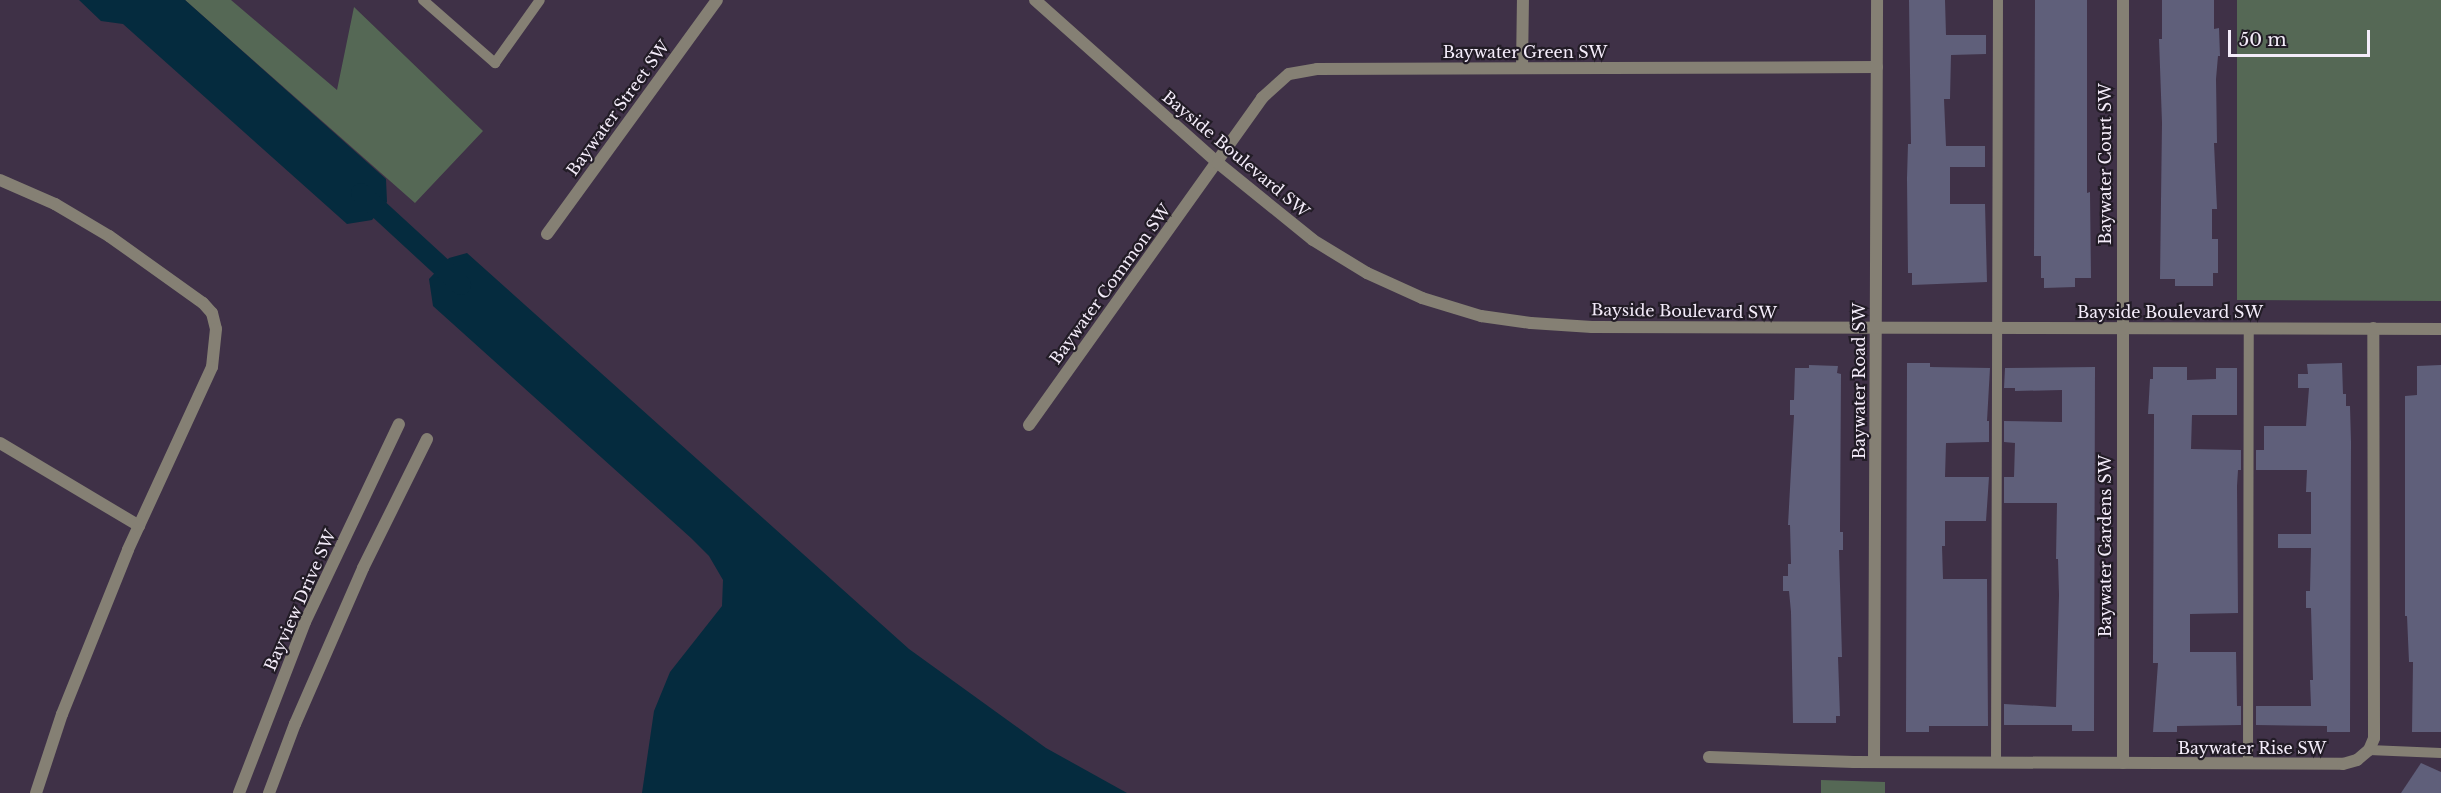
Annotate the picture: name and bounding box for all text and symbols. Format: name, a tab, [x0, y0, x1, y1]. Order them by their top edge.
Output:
scale bar	[2231, 18, 2374, 56]
text: 50 m	[2239, 29, 2287, 51]
street label: Baywater Street SW	[562, 37, 674, 179]
street label: Baywater Green SW	[1442, 42, 1608, 62]
street label: Baywater Court SW	[2095, 83, 2115, 245]
street label: Bayside Boulevard SW	[1159, 87, 1313, 221]
street label: Baywater Common SW	[1045, 200, 1175, 368]
street label: Bayside Boulevard SW	[1591, 300, 1777, 322]
street label: Bayside Boulevard SW	[2077, 302, 2263, 322]
street label: Baywater Road SW	[1849, 303, 1869, 459]
street label: Baywater Gardens SW	[2095, 455, 2115, 637]
street label: Bayview Drive SW	[260, 526, 340, 674]
street label: Baywater Rise SW	[2178, 738, 2326, 758]

